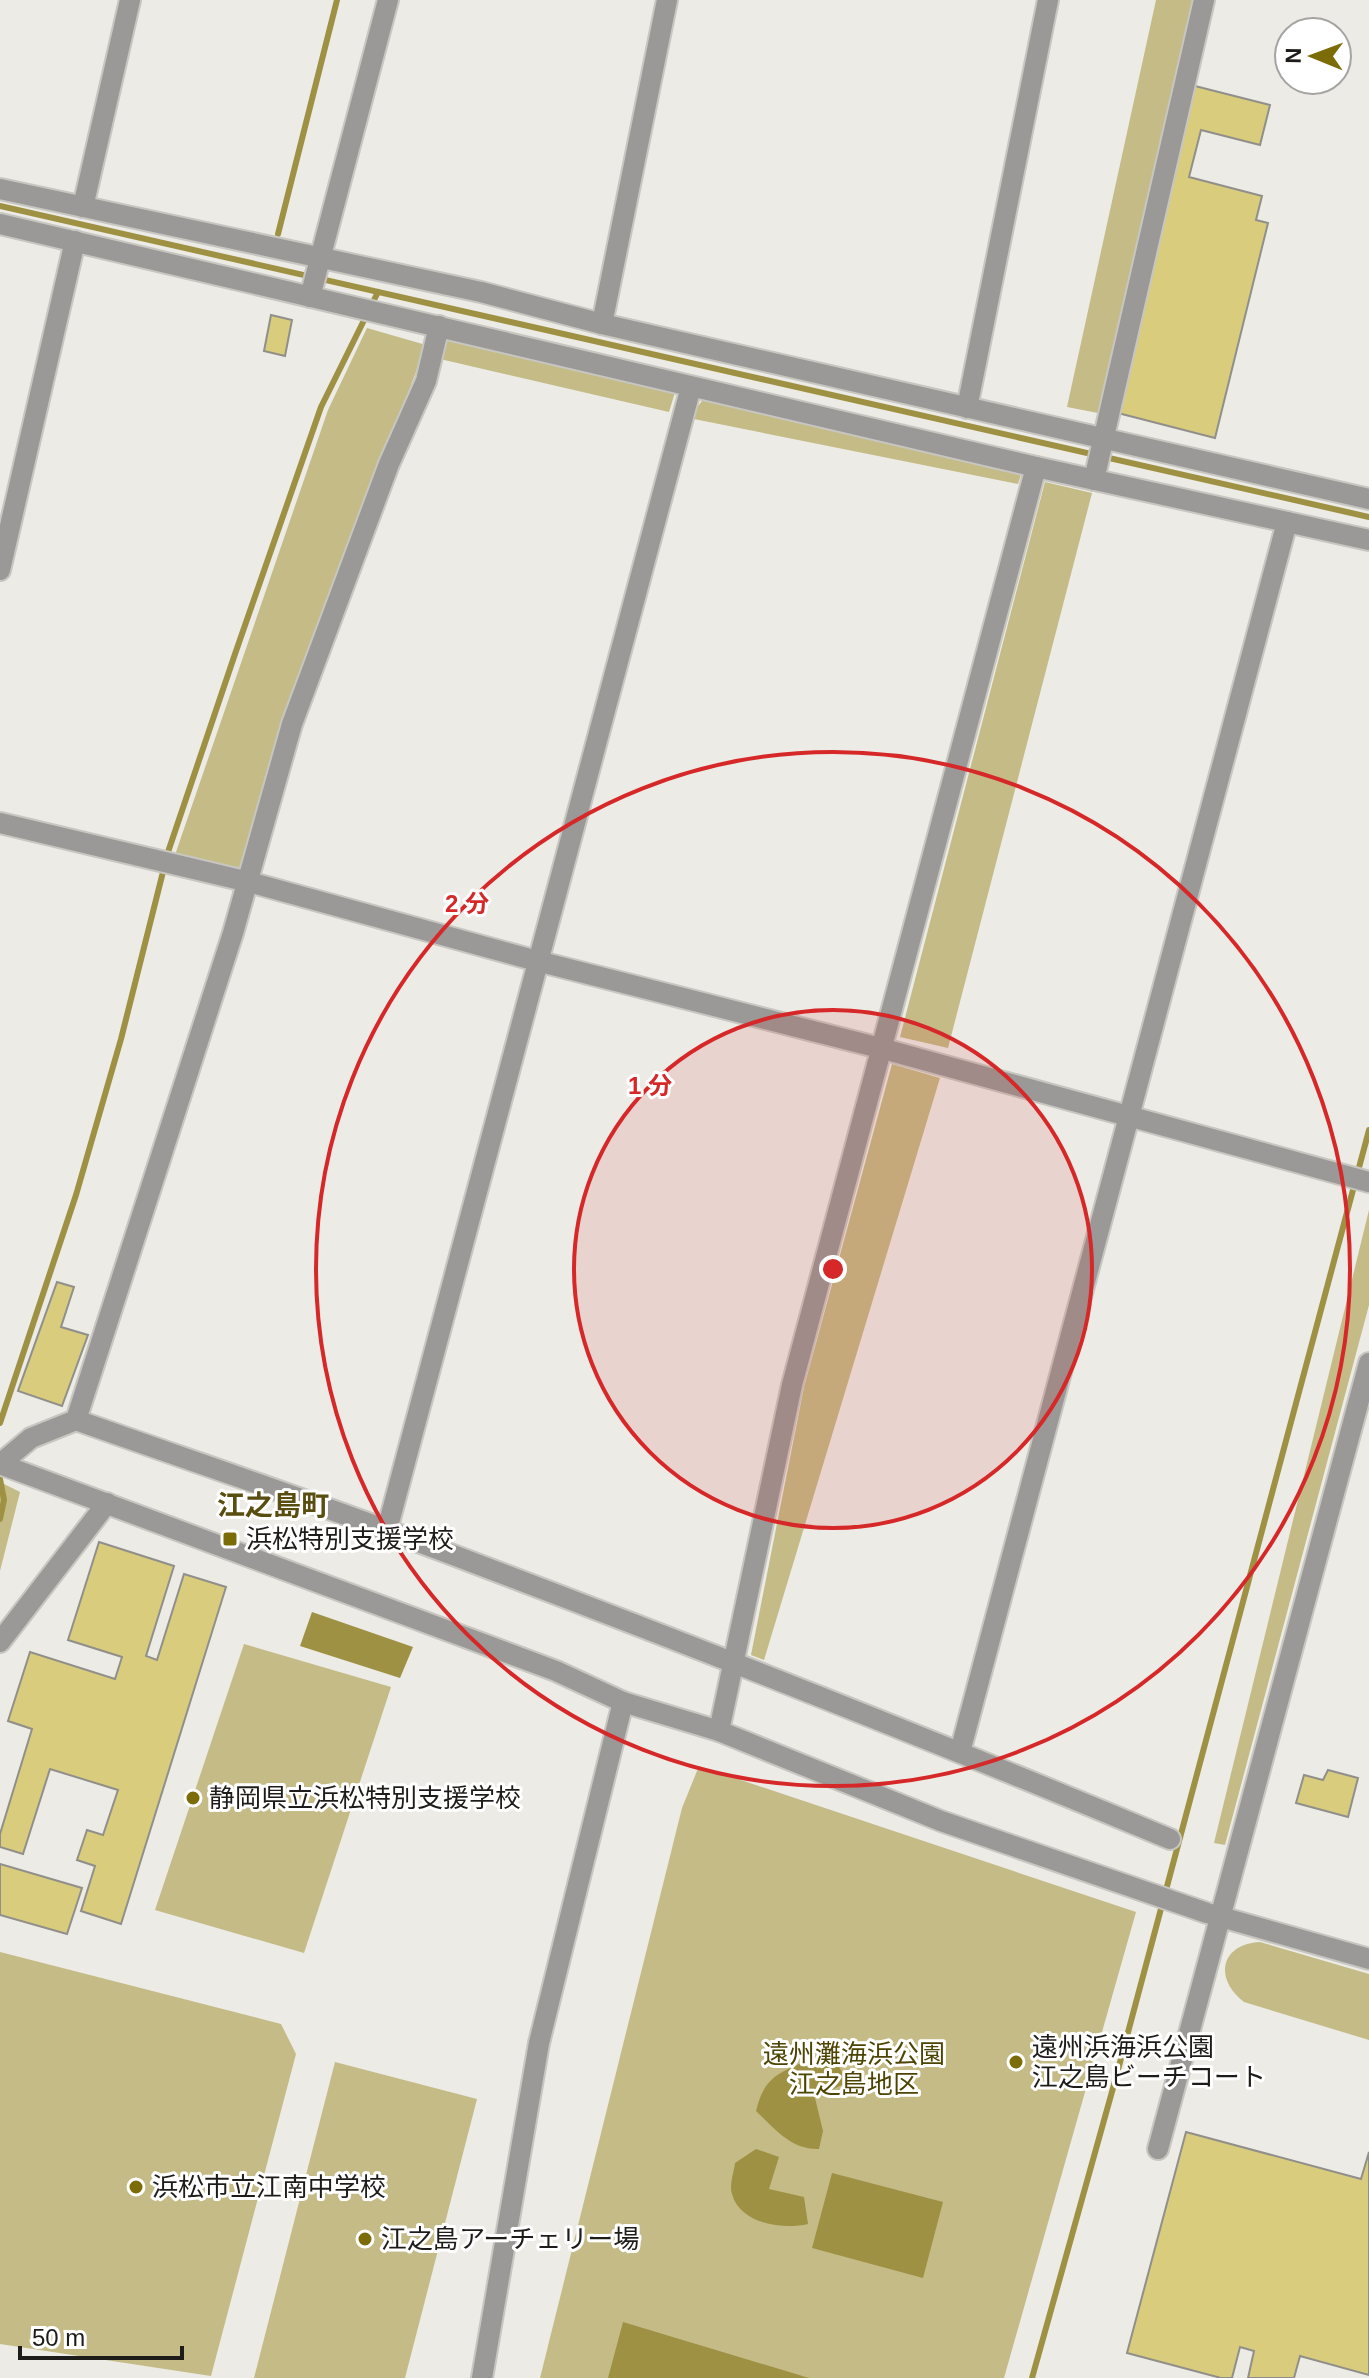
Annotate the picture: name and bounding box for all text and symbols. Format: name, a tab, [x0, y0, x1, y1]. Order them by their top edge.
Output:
north arrow	[1273, 16, 1353, 96]
text: N	[1281, 47, 1306, 64]
text: 2 分	[445, 890, 489, 917]
text: 1 分	[628, 1072, 672, 1099]
centre of rings	[819, 1255, 847, 1283]
district label: 江之島町	[217, 1490, 329, 1521]
place label: 浜松特別支援学校	[246, 1524, 454, 1554]
marker: 浜松特別支援学校	[221, 1530, 239, 1548]
place label: 静岡県立浜松特別支援学校	[209, 1783, 521, 1813]
marker: 静岡県立浜松特別支援学校	[184, 1789, 202, 1807]
place label: 遠州浜海浜公園 江之島ビーチコート	[1032, 2032, 1266, 2092]
park label: 遠州灘海浜公園 江之島地区	[763, 2039, 945, 2099]
marker: 遠州浜海浜公園 江之島ビーチコート	[1007, 2053, 1025, 2071]
place label: 浜松市立江南中学校	[152, 2172, 386, 2202]
marker: 浜松市立江南中学校	[127, 2178, 145, 2196]
place label: 江之島アーチェリー場	[381, 2224, 639, 2254]
marker: 江之島アーチェリー場	[356, 2230, 374, 2248]
scale bar	[20, 2310, 182, 2360]
text: 50 m	[32, 2324, 85, 2351]

